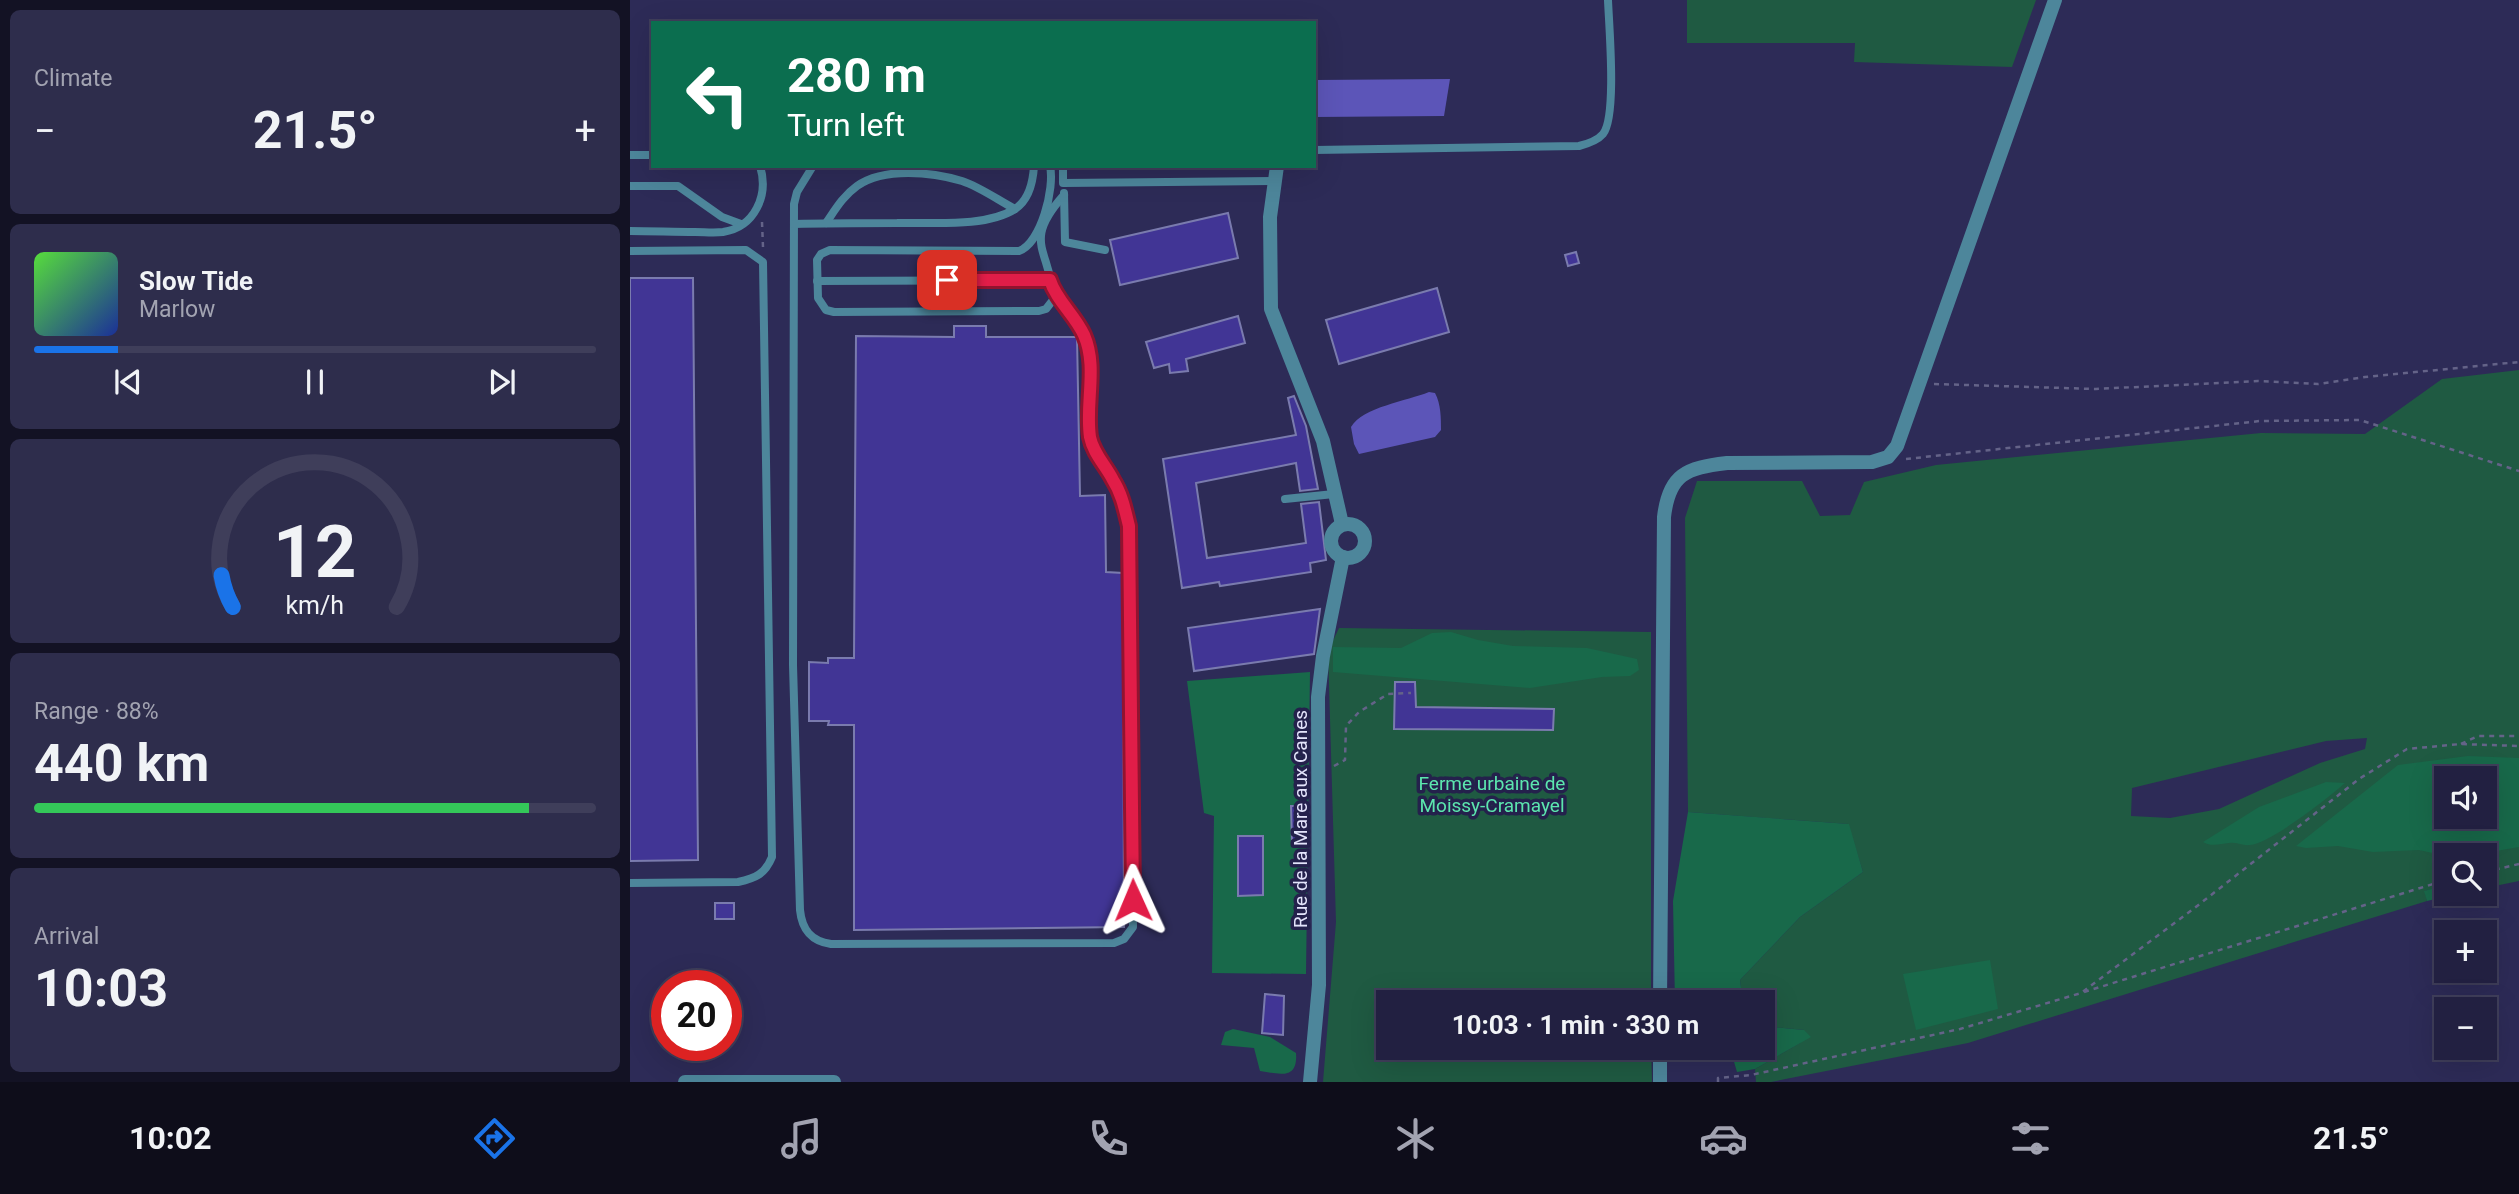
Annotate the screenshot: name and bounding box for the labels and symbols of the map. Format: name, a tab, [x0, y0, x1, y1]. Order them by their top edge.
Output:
pin	[917, 250, 977, 310]
street label: Rue de la Mare aux Canes	[1289, 710, 1312, 928]
park label: Ferme urbaine de Moissy-Cramayel	[1419, 772, 1565, 817]
position arrow	[1096, 863, 1170, 937]
speed limit sign: 20	[651, 970, 742, 1061]

